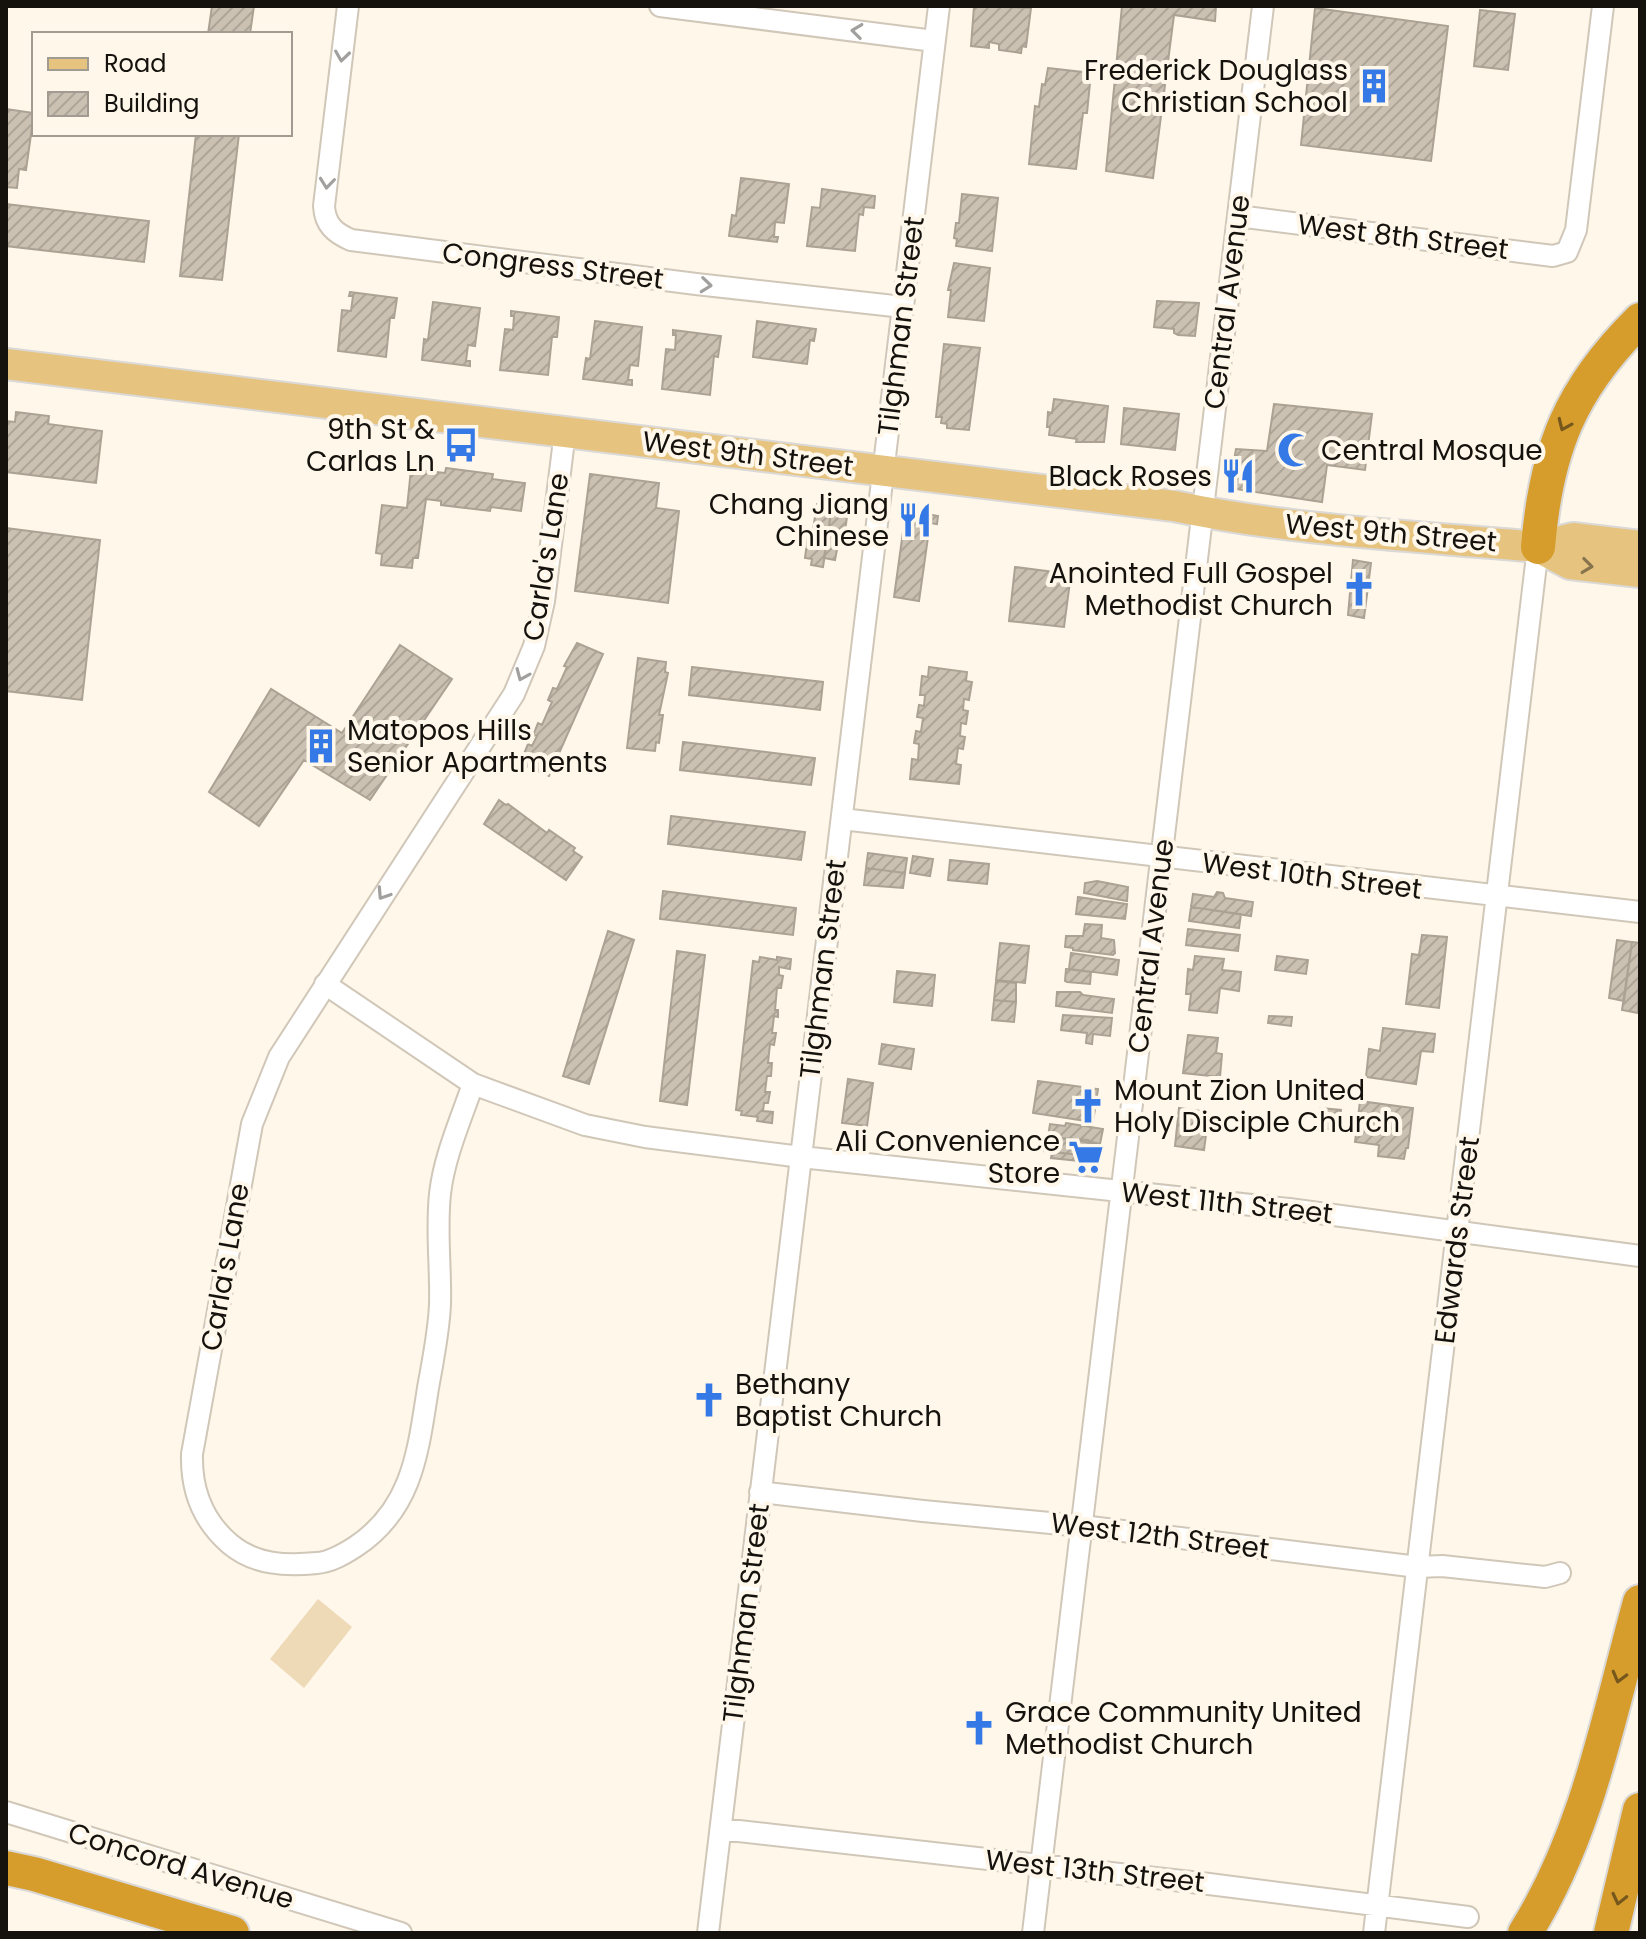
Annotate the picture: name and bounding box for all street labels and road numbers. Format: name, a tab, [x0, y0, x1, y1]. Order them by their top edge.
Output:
street label: Central Avenue	[1194, 192, 1260, 412]
street label: West 8th Street	[1295, 205, 1511, 269]
street label: Tilghman Street	[868, 214, 934, 438]
street label: Congress Street	[440, 233, 666, 299]
street label: West 9th Street	[640, 422, 856, 486]
street label: Carla's Lane	[513, 470, 579, 644]
street label: West 9th Street	[1284, 504, 1498, 562]
street label: Central Avenue	[1118, 836, 1184, 1056]
street label: West 10th Street	[1200, 843, 1424, 909]
street label: Tilghman Street	[790, 857, 856, 1081]
street label: Edwards Street	[1425, 1134, 1489, 1346]
street label: West 11th Street	[1119, 1173, 1335, 1233]
street label: Carla's Lane	[191, 1180, 259, 1354]
street label: Tilghman Street	[713, 1501, 779, 1725]
street label: West 12th Street	[1049, 1503, 1271, 1569]
street label: Concord Avenue	[63, 1813, 299, 1919]
street label: West 13th Street	[984, 1840, 1206, 1902]

